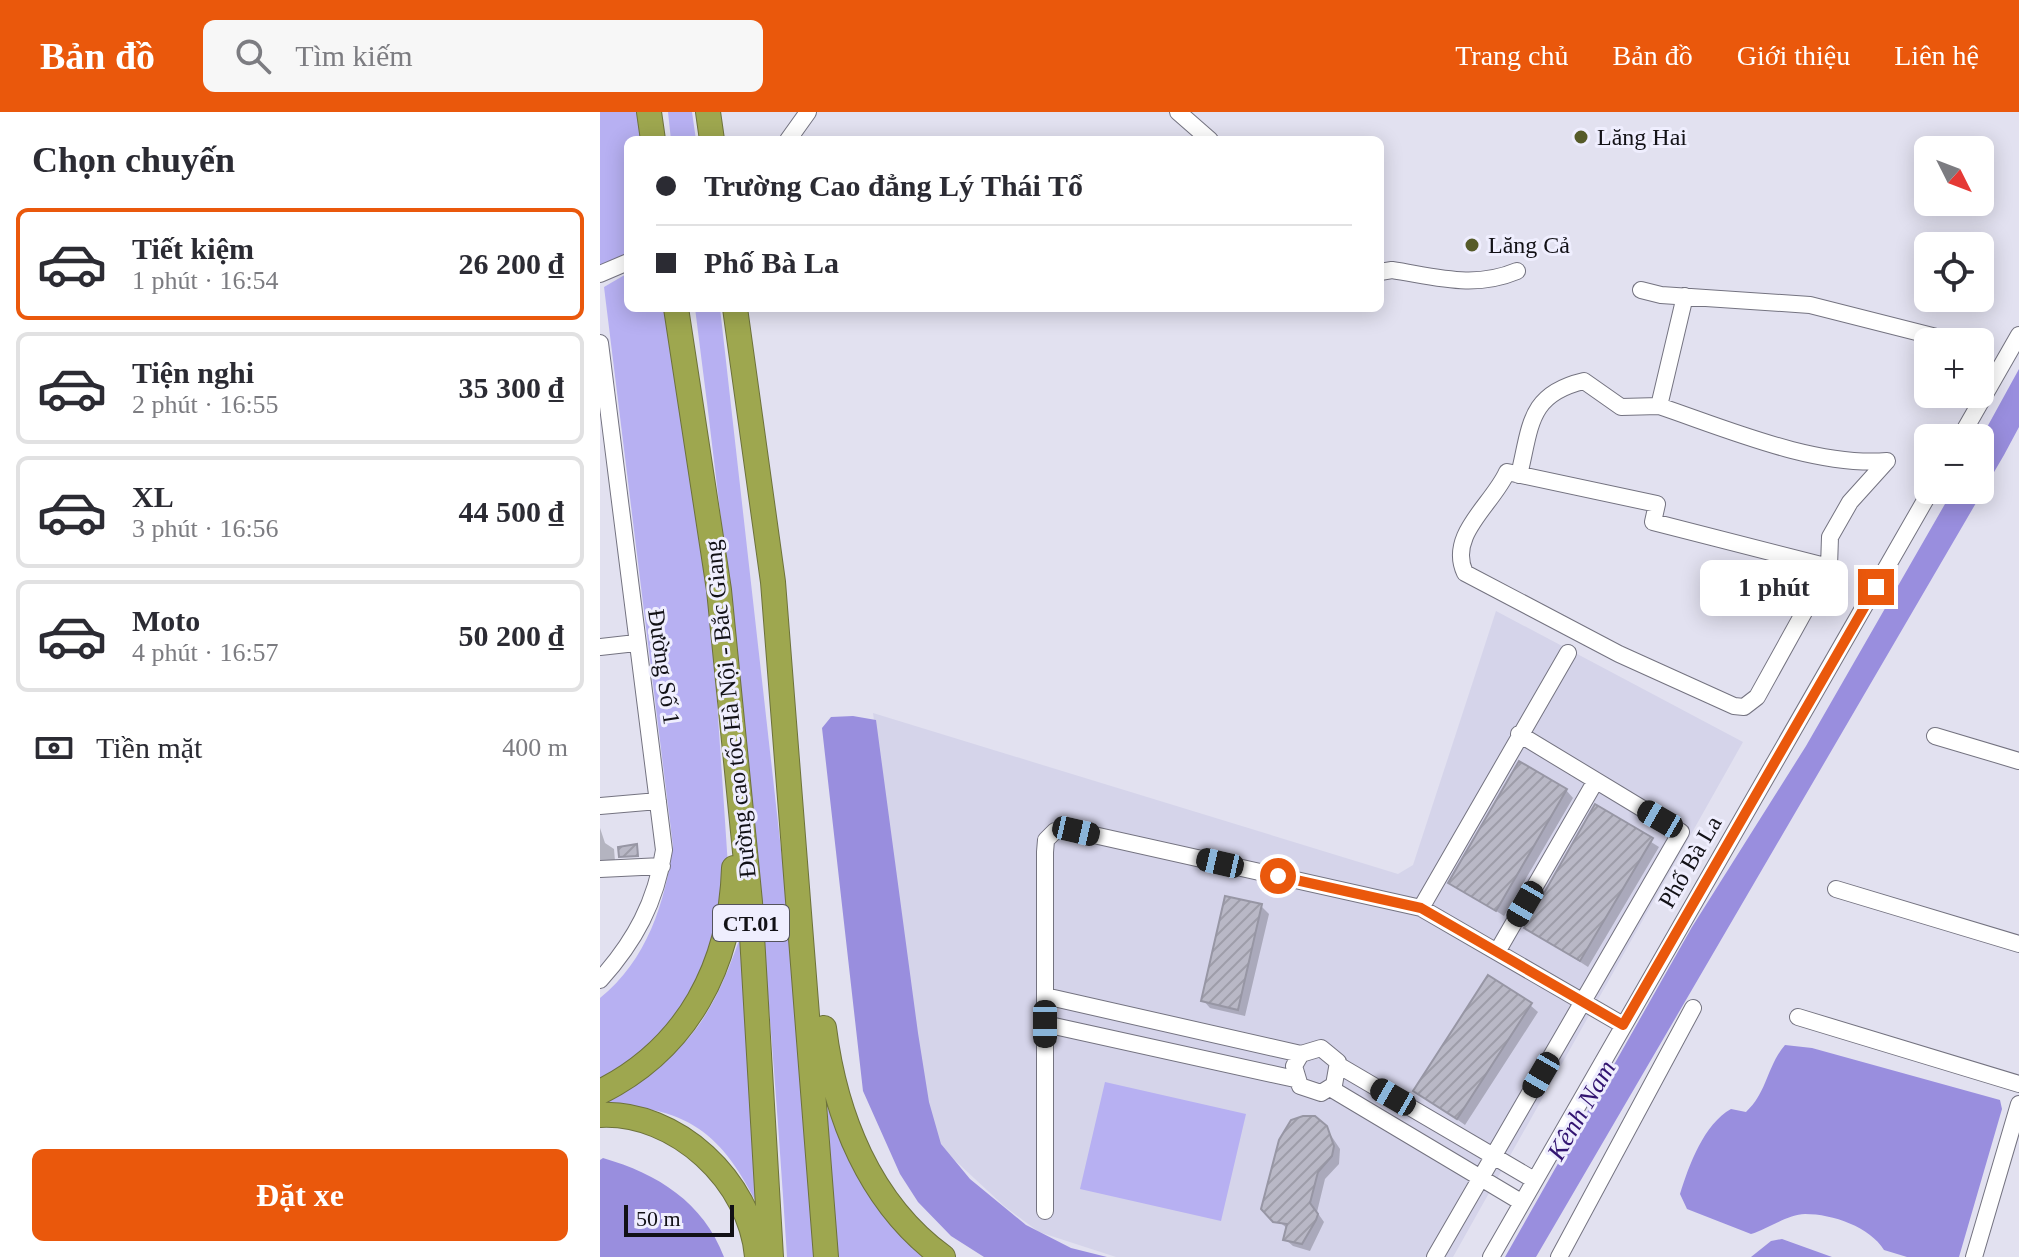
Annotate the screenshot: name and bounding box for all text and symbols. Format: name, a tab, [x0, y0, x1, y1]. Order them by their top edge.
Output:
search box	[203, 20, 763, 92]
icon: search	[231, 34, 275, 78]
text: Bản đồ	[40, 35, 155, 77]
text: Tìm kiếm	[295, 39, 413, 72]
text: Trang chủ	[1455, 40, 1569, 71]
text: Bản đồ	[1613, 40, 1693, 71]
text: Giới thiệu	[1737, 40, 1850, 71]
text: Liên hệ	[1894, 40, 1979, 71]
place label: Lăng Hai	[1597, 124, 1687, 150]
marker: Lăng Hai	[1572, 128, 1590, 146]
north arrow	[1914, 136, 1994, 216]
map controls	[1914, 136, 1994, 504]
text: Chọn chuyến	[32, 140, 235, 180]
text: Trường Cao đẳng Lý Thái Tổ	[704, 169, 1083, 202]
icon: car	[36, 228, 108, 300]
text: Tiết kiệm	[132, 232, 254, 265]
place label: Lăng Cả	[1488, 232, 1570, 258]
button: locate	[1914, 232, 1994, 312]
marker: Lăng Cả	[1463, 236, 1481, 254]
text: Phố Bà La	[704, 246, 839, 279]
text: 26 200 ₫	[459, 247, 564, 280]
text: 1 phút · 16:54	[132, 266, 279, 295]
button: +	[1914, 328, 1994, 408]
icon: car	[36, 352, 108, 424]
text: Tiện nghi	[132, 356, 254, 389]
text: 35 300 ₫	[459, 371, 564, 404]
text: 2 phút · 16:55	[132, 390, 279, 419]
button: −	[1914, 424, 1994, 504]
icon: car	[36, 476, 108, 548]
text: XL	[132, 480, 174, 513]
text: 44 500 ₫	[459, 495, 564, 528]
text: 3 phút · 16:56	[132, 514, 279, 543]
street label: Đường cao tốc Hà Nội - Bắc Giang	[699, 539, 761, 879]
callout: 1 phút	[1700, 559, 1848, 615]
route end	[1858, 569, 1894, 605]
text: 1 phút	[1738, 573, 1810, 602]
icon: car	[36, 600, 108, 672]
text: Moto	[132, 604, 200, 637]
street label: Đường Số 1	[643, 608, 685, 726]
text: 50 200 ₫	[459, 619, 564, 652]
text: 4 phút · 16:57	[132, 638, 279, 667]
icon: cash	[32, 726, 76, 770]
text: Tiền mặt	[96, 731, 202, 764]
text: 400 m	[502, 733, 568, 762]
car	[1633, 797, 1687, 841]
street label: Phố Bà La	[1653, 811, 1727, 912]
car	[1050, 814, 1102, 848]
car	[1194, 846, 1246, 880]
route start	[1260, 858, 1296, 894]
car	[1503, 877, 1547, 931]
road number: CT.01	[713, 905, 789, 941]
car	[1033, 1000, 1057, 1048]
car	[1519, 1048, 1563, 1102]
water label: Kênh Nam	[1541, 1055, 1622, 1166]
car	[1366, 1075, 1420, 1119]
button: Đặt xe	[32, 1149, 568, 1241]
scale bar	[624, 1201, 734, 1237]
text: 50 m	[636, 1206, 681, 1231]

